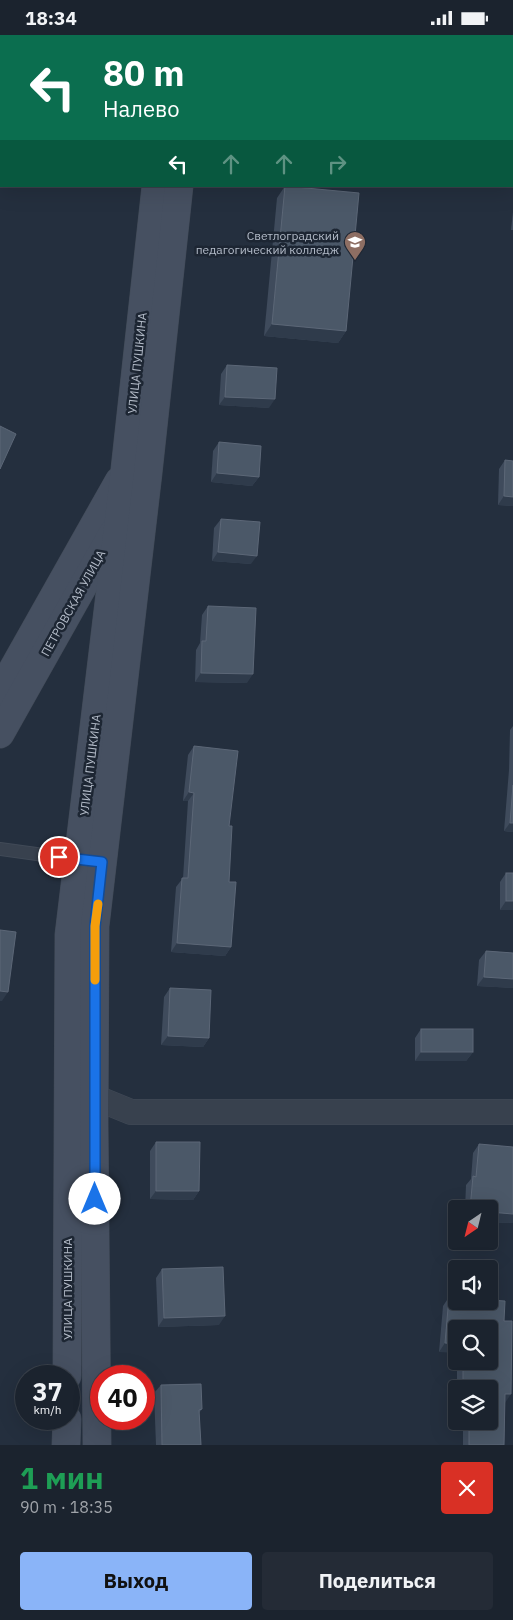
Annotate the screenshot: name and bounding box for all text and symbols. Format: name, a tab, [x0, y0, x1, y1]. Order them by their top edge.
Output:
text: 18:34	[25, 6, 77, 30]
text: 80 m	[103, 50, 185, 96]
icon: left	[20, 55, 85, 120]
text: Налево	[103, 94, 180, 123]
icon: left	[164, 150, 192, 178]
icon: ahead	[217, 150, 245, 178]
icon: ahead	[270, 150, 298, 178]
icon: right	[323, 150, 351, 178]
place label: Светлоградский педагогический колледж	[196, 228, 339, 257]
school or university icon: Светлоградский педагогический колледж	[343, 230, 367, 261]
street label: УЛИЦА ПУШКИНА	[124, 311, 150, 415]
street label: ПЕТРОВСКАЯ УЛИЦА	[38, 547, 109, 659]
street label: УЛИЦА ПУШКИНА	[76, 713, 104, 817]
pin	[38, 836, 80, 878]
icon: arrive	[45, 843, 73, 871]
position arrow	[68, 1172, 120, 1224]
north arrow	[448, 1200, 498, 1250]
map controls	[448, 1200, 498, 1430]
street label: УЛИЦА ПУШКИНА	[60, 1238, 75, 1340]
button: sound	[448, 1260, 498, 1310]
button: search	[448, 1320, 498, 1370]
speed limit sign: 40	[90, 1365, 155, 1430]
text: 37	[32, 1375, 63, 1408]
button: layers	[448, 1380, 498, 1430]
text: km/h	[33, 1402, 62, 1417]
text: 1 мин	[20, 1458, 104, 1497]
button: close	[441, 1462, 493, 1514]
text: 90 m · 18:35	[20, 1497, 113, 1517]
button: Выход	[20, 1552, 252, 1610]
button: Поделиться	[262, 1552, 493, 1610]

